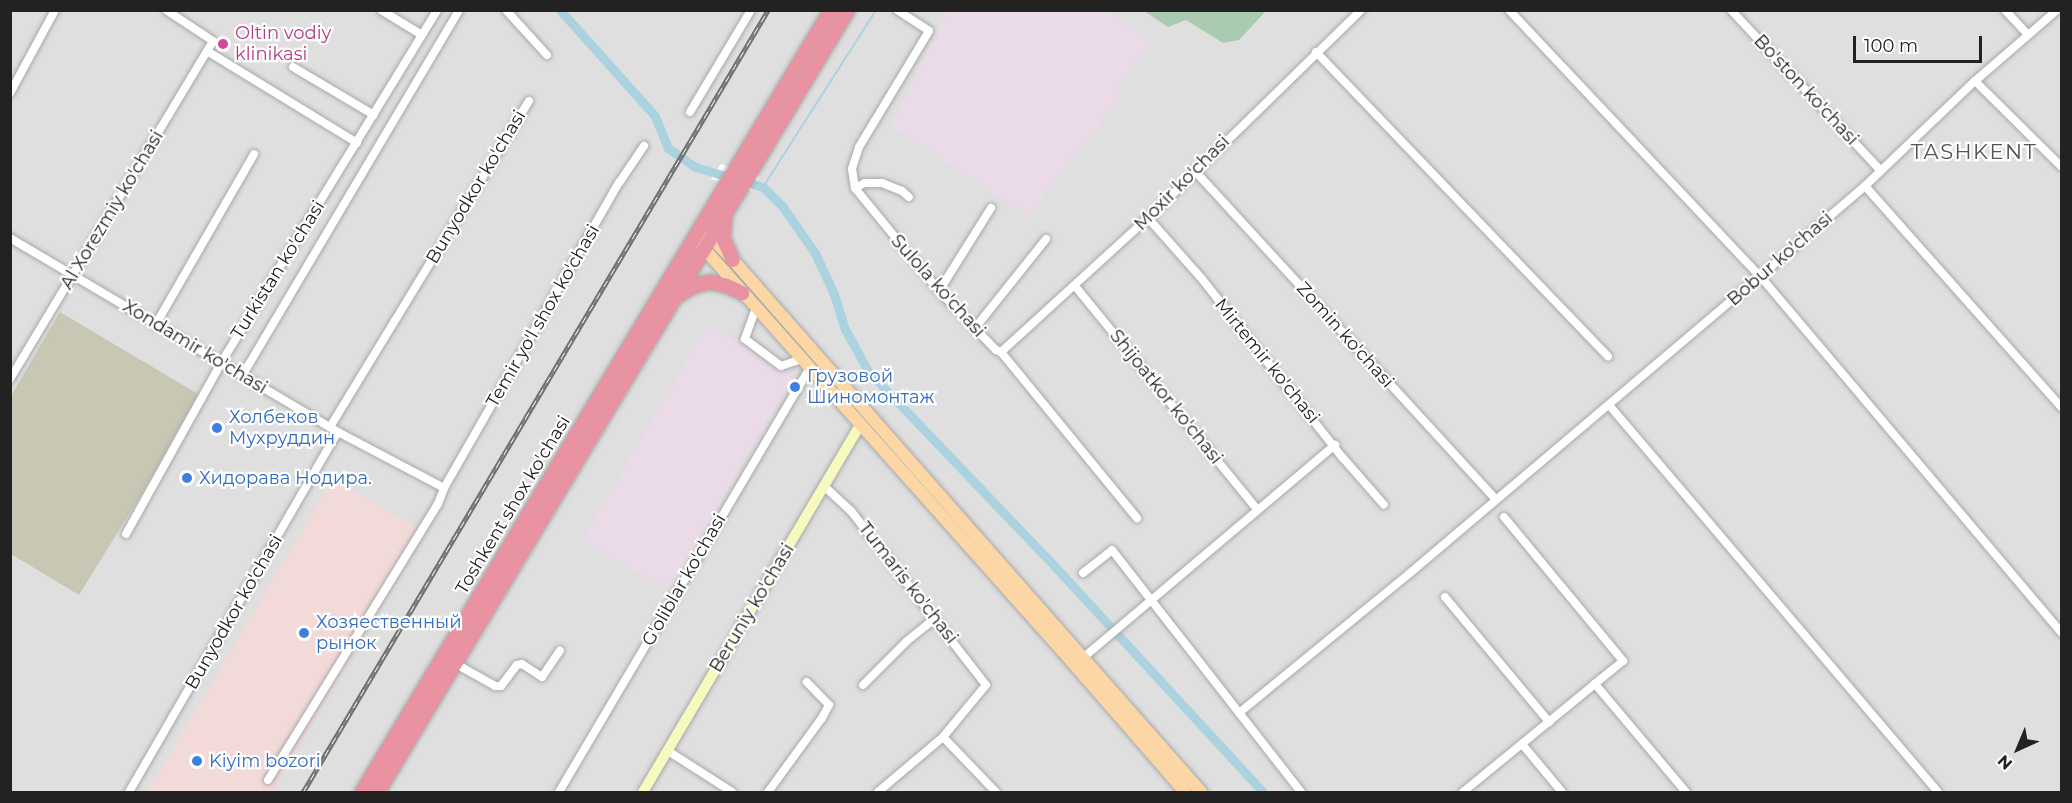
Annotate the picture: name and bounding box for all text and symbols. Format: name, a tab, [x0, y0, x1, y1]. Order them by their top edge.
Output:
place label: Oltin vodiy klinikasi	[235, 23, 331, 66]
scale bar	[1856, 24, 1985, 62]
street label: Bo'ston ko'chasi	[1749, 30, 1863, 150]
text: 100 m	[1864, 35, 1918, 57]
marker: Oltin vodiy klinikasi	[216, 37, 230, 51]
street label: Bunyodkor ko'chasi	[422, 106, 530, 268]
street label: Al Xorezmiy ko'chasi	[56, 127, 168, 293]
street label: Moxir ko'chasi	[1130, 131, 1234, 235]
district label: TASHKENT	[1911, 139, 2037, 165]
street label: Turkistan ko'chasi	[227, 197, 329, 343]
street label: Bobur ko'chasi	[1723, 207, 1837, 311]
street label: Temir yo'l shox ko'chasi	[482, 221, 604, 411]
street label: Sulola ko'chasi	[886, 230, 990, 342]
street label: Zomin ko'chasi	[1292, 278, 1398, 392]
street label: Mirtemir ko'chasi	[1210, 294, 1324, 428]
street label: Xondamir ko'chasi	[119, 295, 271, 399]
street label: Shijoatkor ko'chasi	[1105, 325, 1227, 469]
place label: Грузовой Шиномонтаж	[807, 366, 934, 409]
marker: Грузовой Шиномонтаж	[788, 380, 802, 394]
place label: Холбеков Мухруддин	[229, 407, 335, 450]
street label: Toshkent shox ko'chasi	[451, 412, 575, 598]
marker: Холбеков Мухруддин	[210, 421, 224, 435]
place label: Хидорава Нодира.	[199, 467, 372, 489]
marker: Хидорава Нодира.	[180, 471, 194, 485]
street label: G'oliblar ko'chasi	[637, 510, 731, 650]
street label: Tumaris ko'chasi	[854, 518, 962, 648]
street label: Bunyodkor ko'chasi	[181, 531, 287, 693]
street label: Beruniy ko'chasi	[705, 540, 799, 676]
place label: Хозяественный рынок	[316, 612, 462, 654]
marker: Хозяественный рынок	[297, 626, 311, 640]
north arrow	[1988, 719, 2048, 779]
place label: Kiyim bozori	[209, 750, 321, 772]
text: N	[1994, 751, 2016, 774]
marker: Kiyim bozori	[190, 754, 204, 768]

